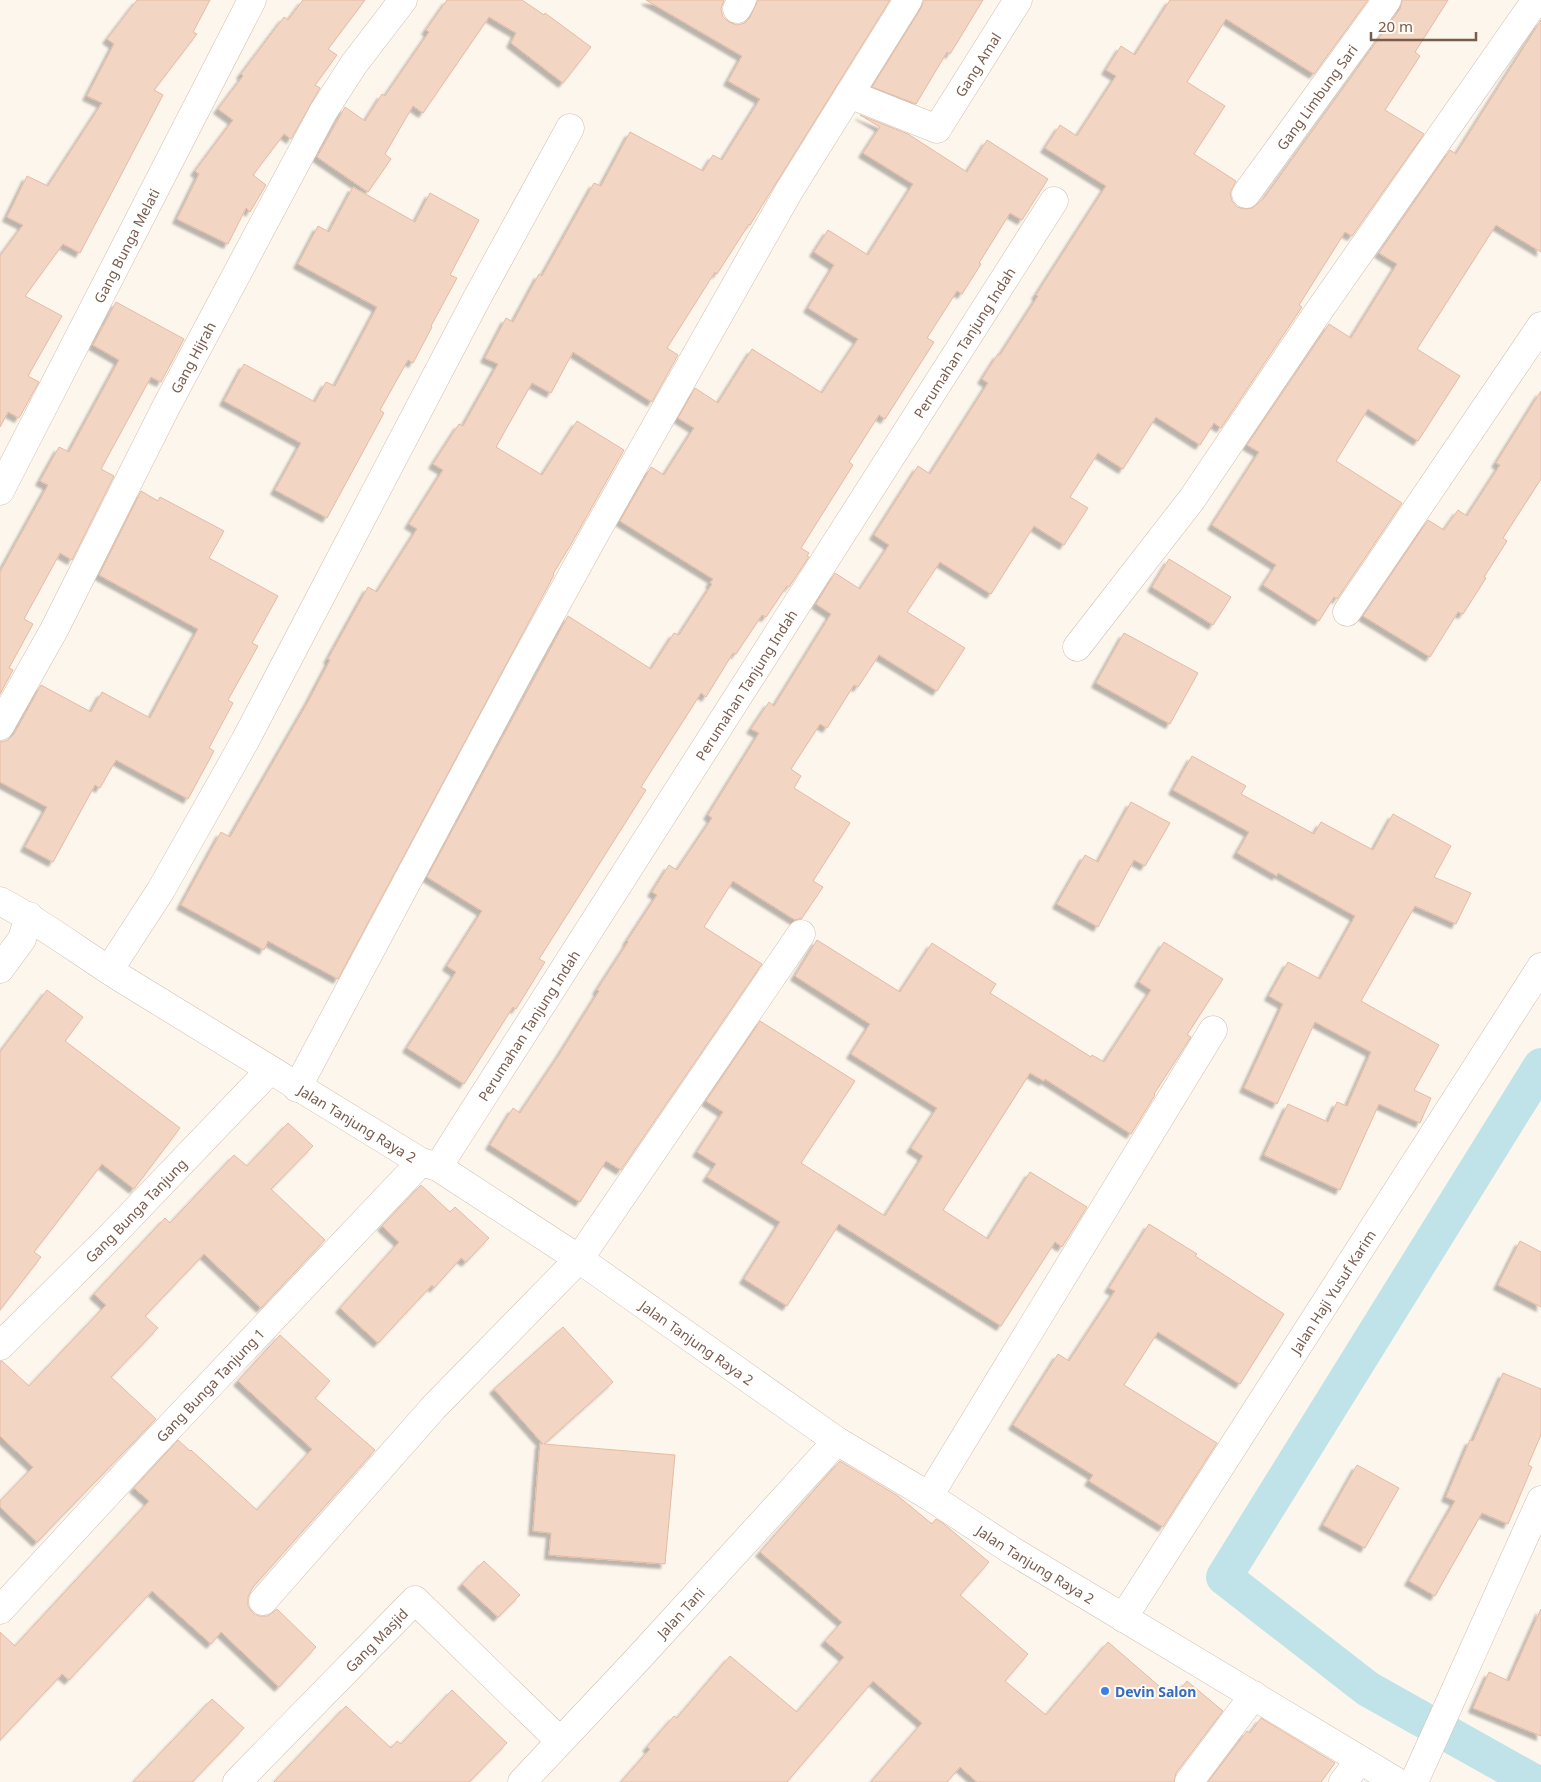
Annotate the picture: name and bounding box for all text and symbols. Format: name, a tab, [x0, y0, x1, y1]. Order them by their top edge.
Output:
scale bar	[1371, 10, 1476, 42]
text: 20 m	[1378, 16, 1413, 36]
street label: Gang Amal	[950, 29, 1005, 100]
street label: Gang Limbung Sari	[1272, 40, 1361, 154]
street label: Gang Bunga Melati	[89, 185, 163, 306]
street label: Perumahan Tanjung Indah	[909, 263, 1019, 422]
street label: Gang Hijrah	[166, 318, 219, 396]
street label: Perumahan Tanjung Indah	[690, 606, 801, 764]
street label: Perumahan Tanjung Indah	[473, 946, 584, 1104]
street label: Jalan Tanjung Raya 2	[293, 1079, 420, 1167]
street label: Gang Bunga Tanjung	[81, 1154, 190, 1266]
street label: Jalan Haji Yusuf Karim	[1285, 1226, 1379, 1359]
street label: Jalan Tanjung Raya 2	[635, 1294, 758, 1389]
street label: Gang Bunga Tanjung 1	[151, 1324, 268, 1446]
street label: Jalan Tanjung Raya 2	[971, 1519, 1098, 1608]
street label: Jalan Tani	[651, 1583, 708, 1643]
street label: Gang Masjid	[341, 1604, 412, 1676]
place label: Devin Salon	[1115, 1682, 1196, 1701]
marker: Devin Salon	[1099, 1685, 1111, 1697]

